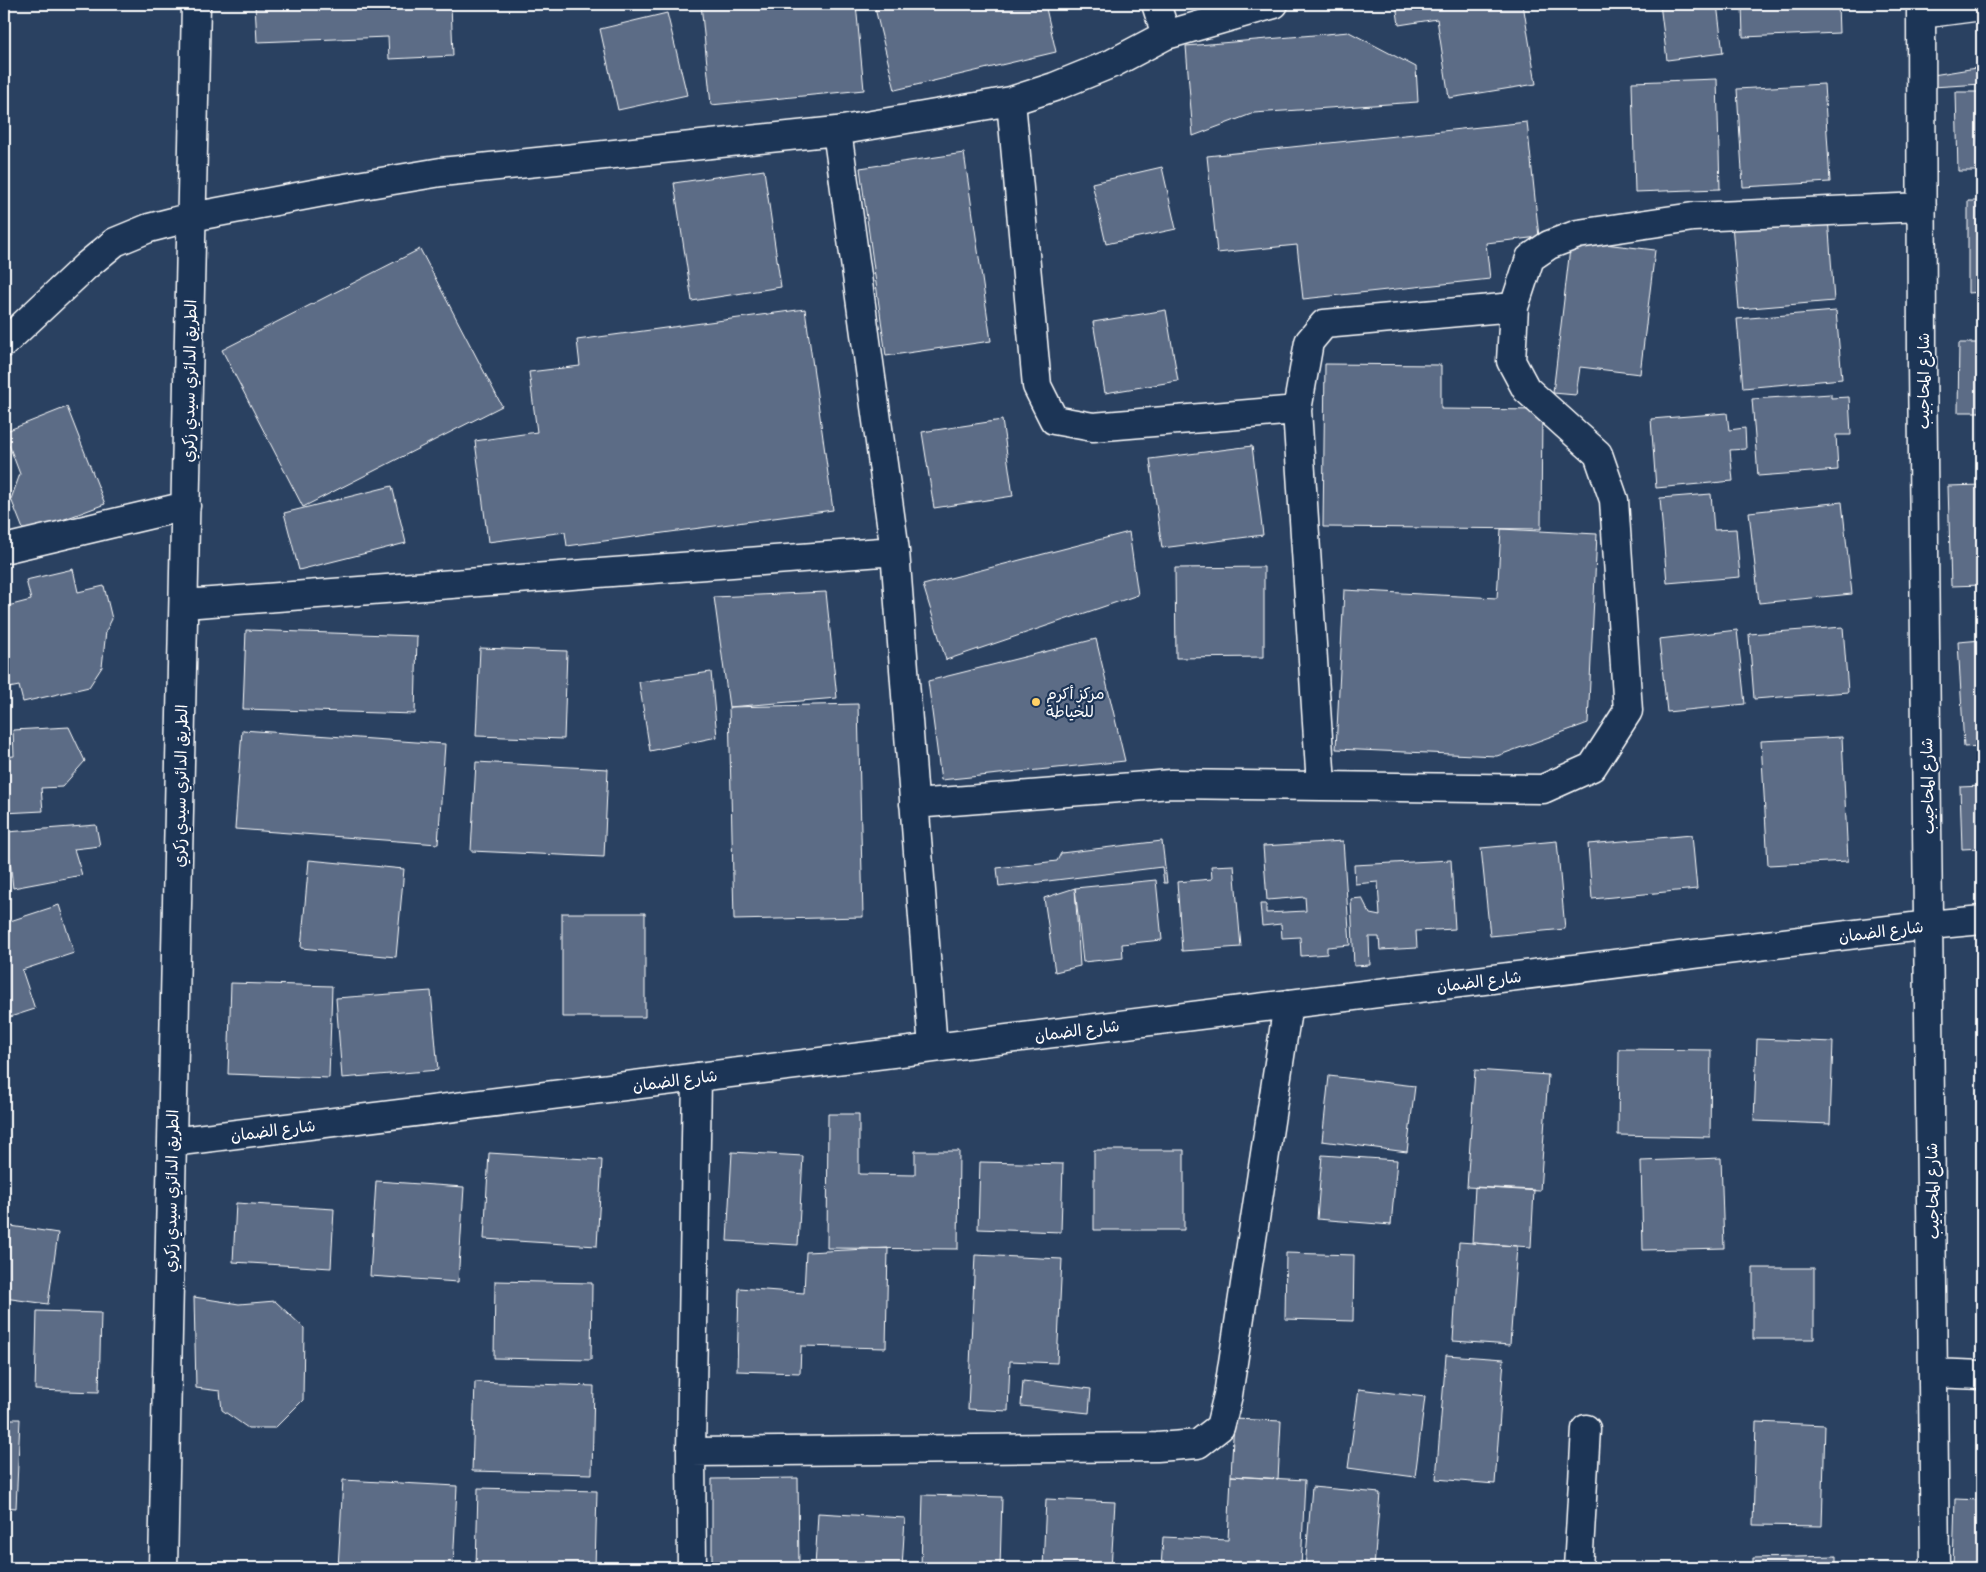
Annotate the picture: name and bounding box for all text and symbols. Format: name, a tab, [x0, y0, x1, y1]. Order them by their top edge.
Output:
street label: الطريق الدائري سيدي زكري	[177, 299, 202, 463]
street label: شارع المحاجيب	[1912, 333, 1935, 429]
place label: مركز أكرم للخياطة	[1046, 682, 1105, 722]
marker: مركز أكرم للخياطة	[1030, 696, 1042, 708]
street label: الطريق الدائري سيدي زكري	[168, 704, 193, 868]
street label: شارع المحاجيب	[1915, 737, 1940, 834]
street label: شارع الضمان	[1837, 915, 1925, 948]
street label: شارع الضمان	[1435, 965, 1523, 998]
street label: شارع الضمان	[1033, 1014, 1121, 1047]
street label: شارع الضمان	[631, 1064, 719, 1097]
street label: الطريق الدائري سيدي زكري	[159, 1109, 184, 1273]
street label: شارع الضمان	[229, 1114, 317, 1147]
street label: شارع المحاجيب	[1920, 1142, 1945, 1239]

